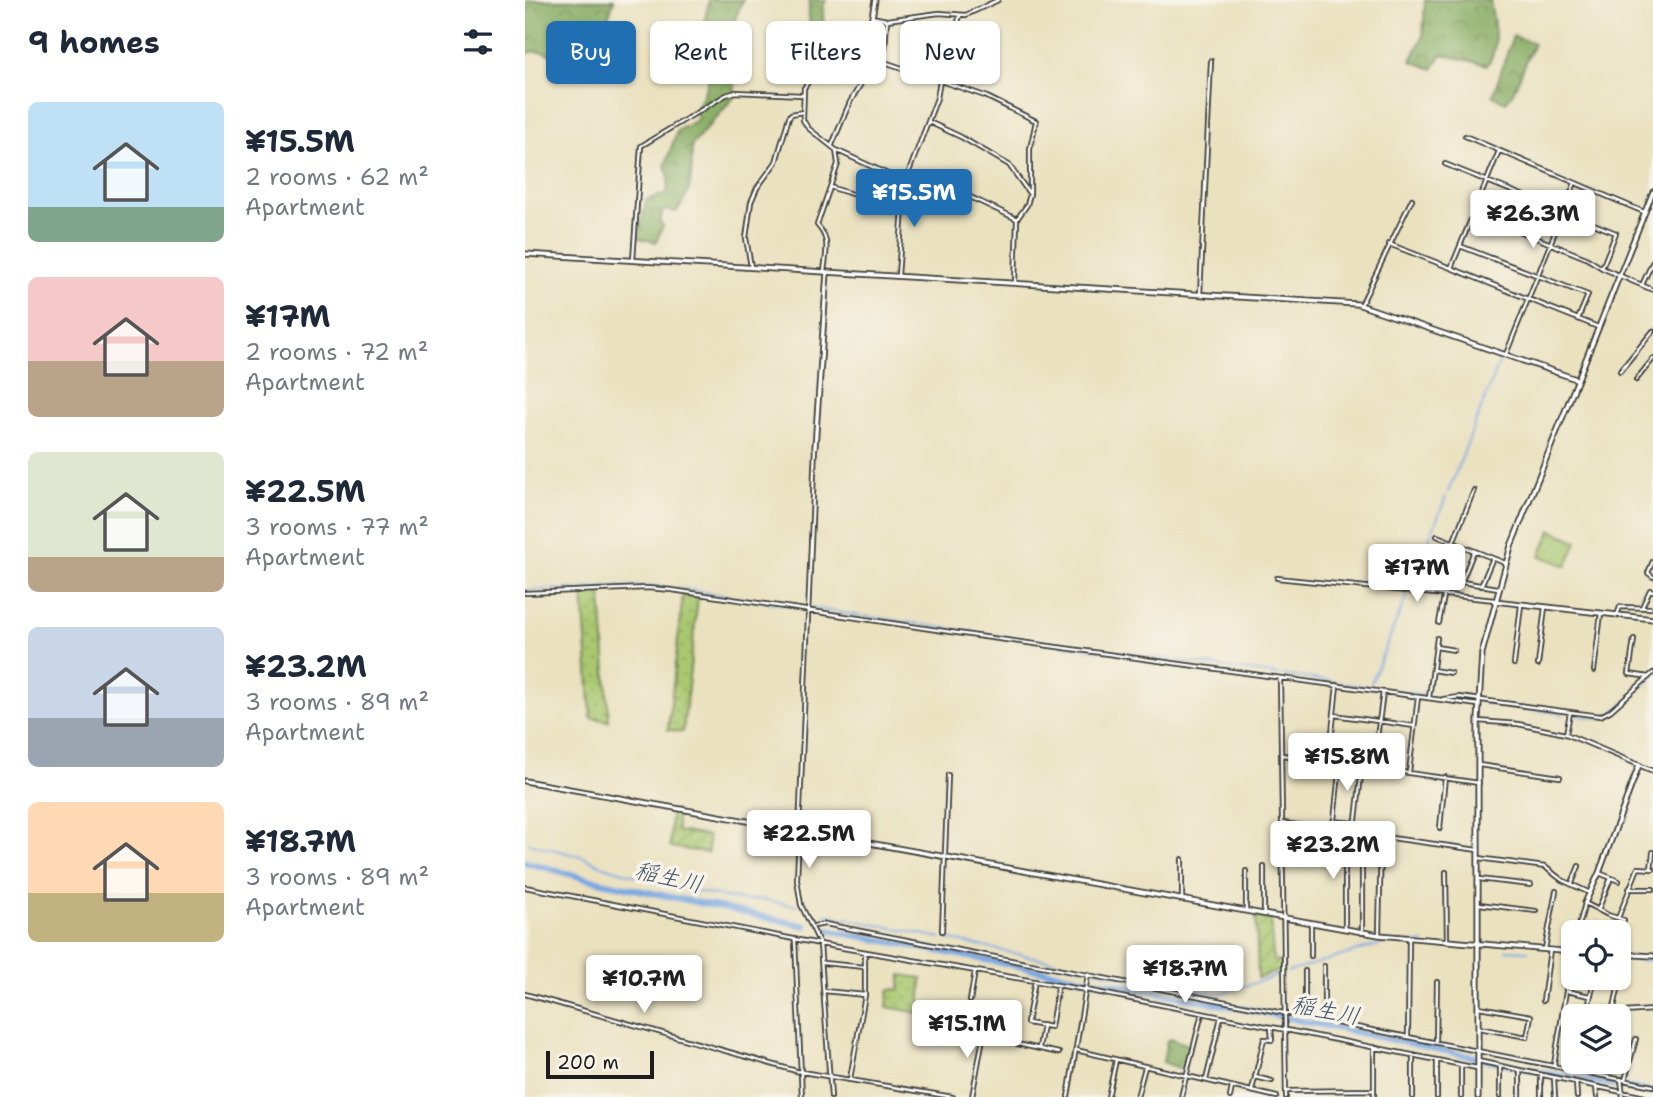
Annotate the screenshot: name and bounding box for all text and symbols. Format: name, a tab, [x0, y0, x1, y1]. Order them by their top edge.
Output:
chip: Buy	[546, 21, 636, 84]
chip: Rent	[650, 21, 752, 84]
chip: Filters	[766, 21, 886, 84]
chip: New	[900, 21, 1000, 84]
text: 9 homes	[28, 22, 160, 63]
icon: filters	[459, 23, 497, 61]
text: ¥15.5M	[245, 121, 355, 162]
icon: home	[84, 130, 168, 214]
text: 2 rooms · 62 m²	[245, 162, 429, 192]
pin: ¥15.5M	[857, 170, 971, 229]
text: ¥15.5M	[872, 177, 956, 207]
pin: ¥26.3M	[1476, 190, 1590, 250]
text: Apartment	[245, 192, 365, 222]
text: ¥26.3M	[1486, 198, 1580, 228]
text: ¥17M	[245, 296, 330, 337]
icon: home	[84, 305, 168, 389]
text: 2 rooms · 72 m²	[245, 337, 428, 367]
text: Apartment	[245, 367, 365, 397]
text: ¥22.5M	[245, 471, 366, 512]
icon: home	[84, 480, 168, 564]
text: 3 rooms · 77 m²	[245, 512, 429, 542]
text: Apartment	[245, 542, 365, 572]
pin: ¥17M	[1376, 544, 1458, 604]
text: ¥17M	[1384, 552, 1450, 582]
text: ¥23.2M	[245, 646, 367, 687]
icon: home	[84, 655, 168, 739]
text: 3 rooms · 89 m²	[245, 687, 429, 717]
text: Apartment	[245, 717, 365, 747]
pin: ¥15.8M	[1290, 734, 1404, 793]
text: ¥15.8M	[1304, 741, 1390, 771]
pin: ¥22.5M	[752, 810, 866, 870]
text: ¥22.5M	[763, 818, 855, 848]
text: ¥18.7M	[245, 821, 356, 862]
pin: ¥23.2M	[1276, 822, 1390, 881]
text: ¥23.2M	[1286, 829, 1380, 859]
icon: home	[84, 830, 168, 914]
water label: 稲生川	[632, 855, 706, 899]
text: 3 rooms · 89 m²	[245, 862, 429, 892]
text: Apartment	[245, 892, 365, 922]
map controls	[1561, 920, 1631, 1074]
button: locate	[1561, 920, 1631, 990]
pin: ¥18.7M	[1128, 946, 1242, 1005]
text: ¥18.7M	[1142, 953, 1228, 983]
pin: ¥10.7M	[587, 956, 701, 1015]
text: ¥10.7M	[602, 963, 686, 993]
water label: 稲生川	[1289, 989, 1363, 1031]
pin: ¥15.1M	[910, 1000, 1024, 1060]
button: layers	[1561, 1004, 1631, 1074]
text: ¥15.1M	[928, 1008, 1006, 1038]
scale bar	[546, 1048, 655, 1080]
text: 200 m	[557, 1050, 619, 1075]

